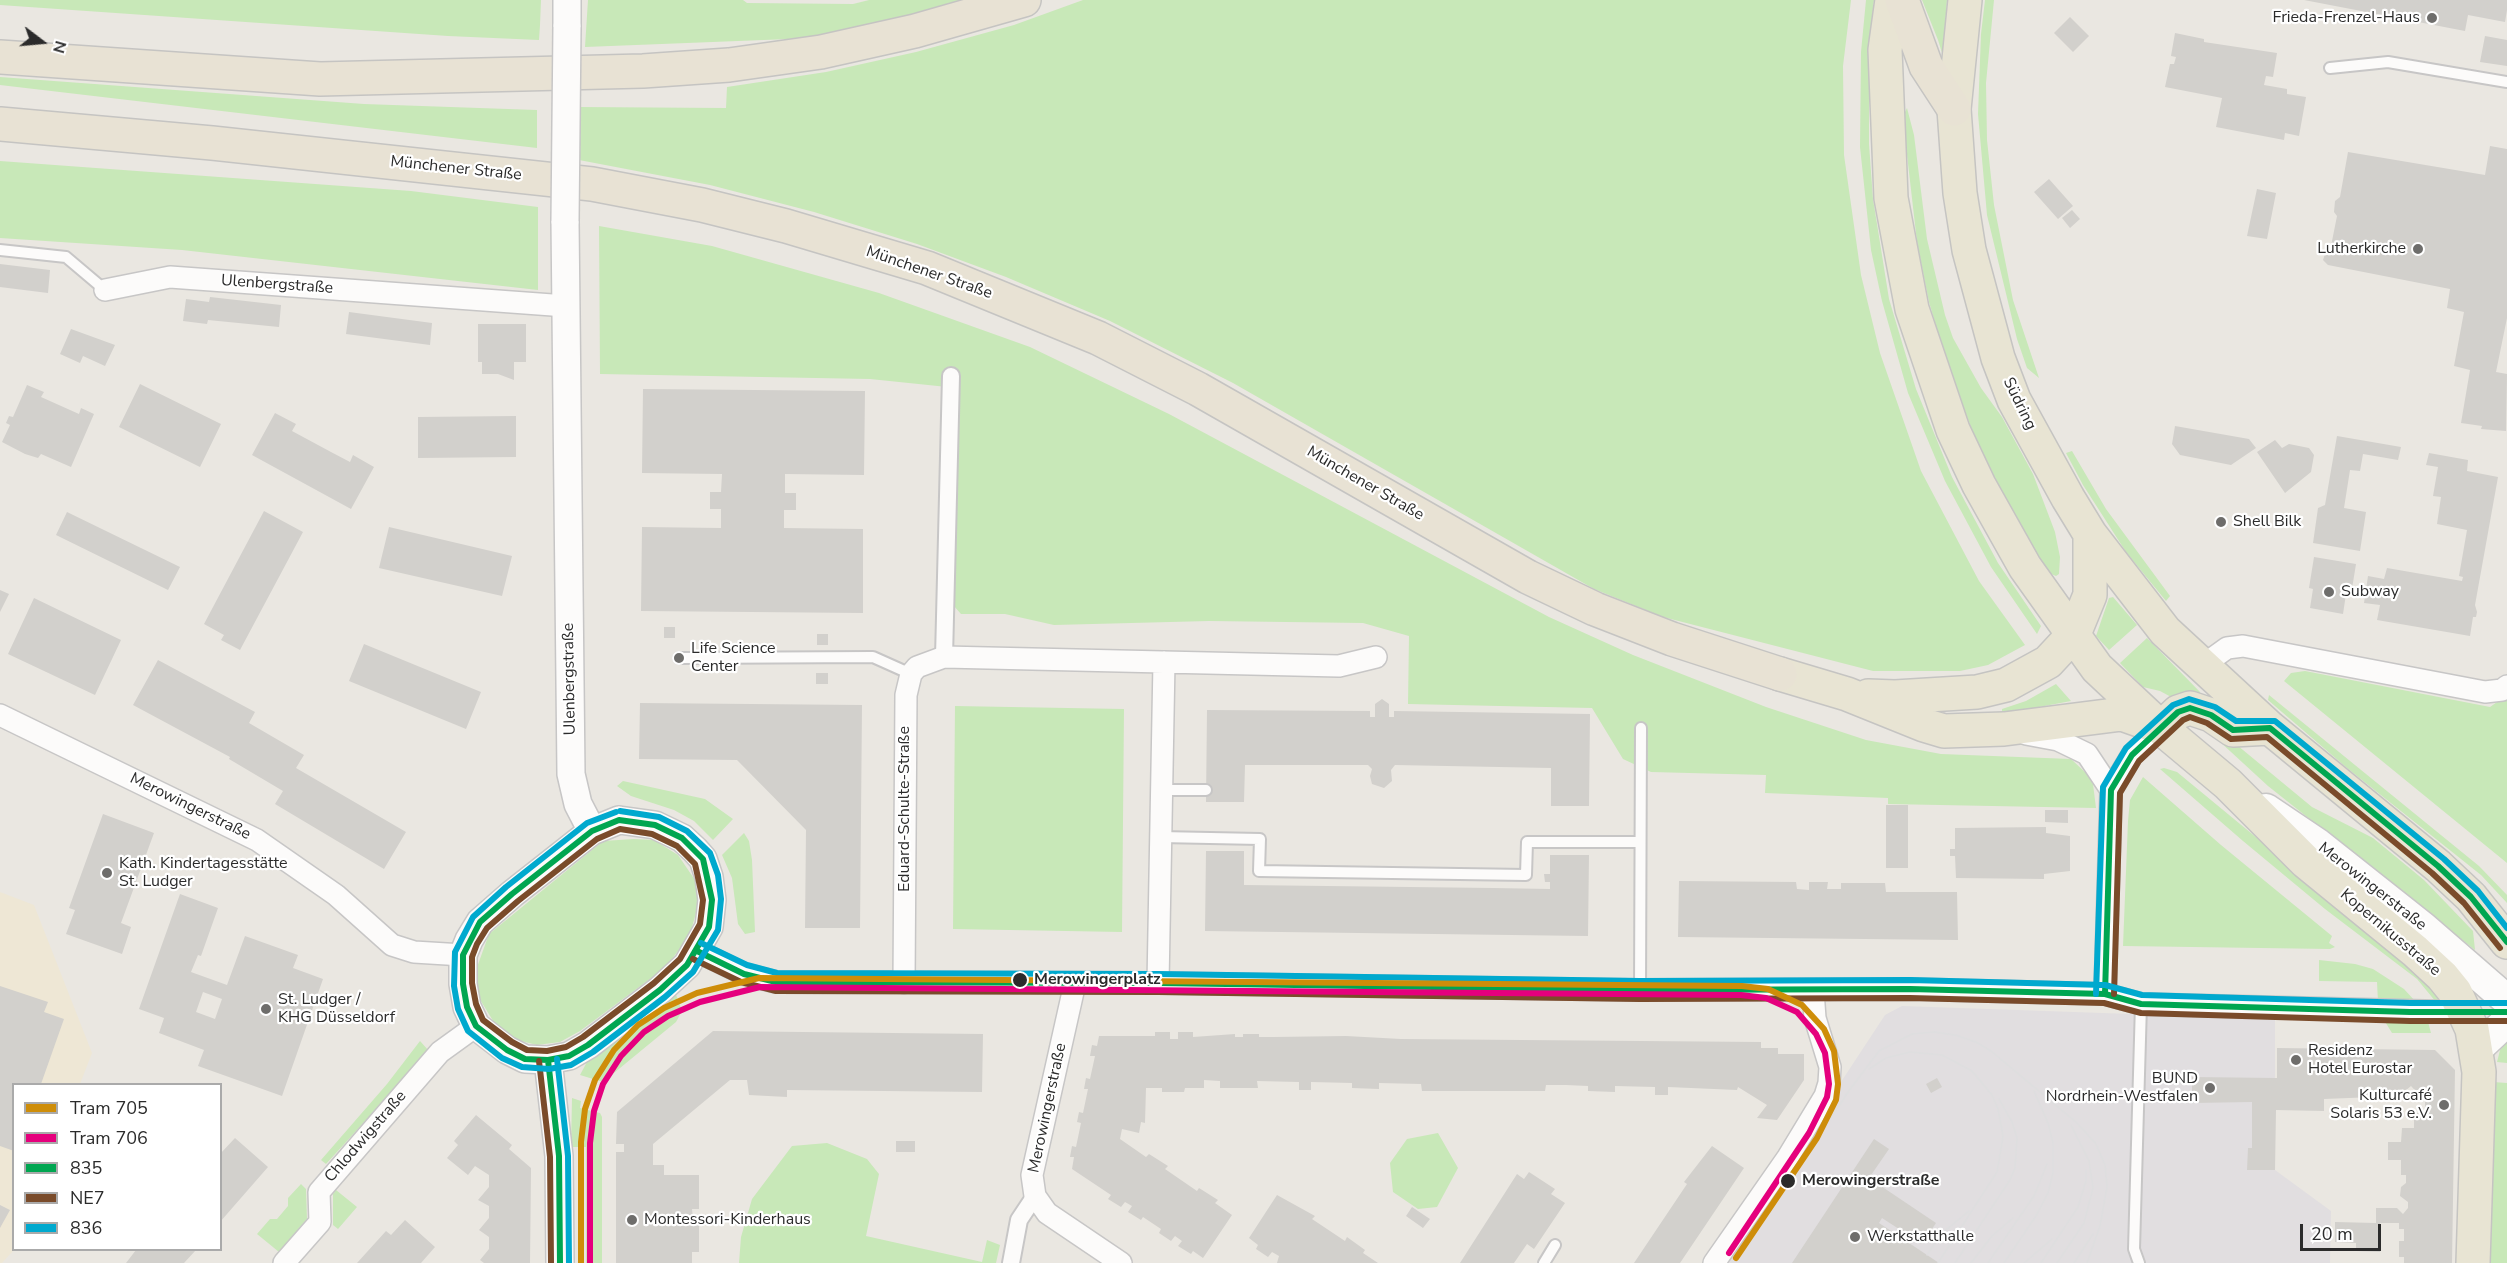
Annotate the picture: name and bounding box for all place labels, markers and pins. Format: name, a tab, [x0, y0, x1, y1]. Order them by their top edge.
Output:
place label: Frieda-Frenzel-Haus	[2273, 8, 2420, 28]
marker: Frieda-Frenzel-Haus	[2425, 11, 2439, 25]
place label: Lutherkirche	[2317, 239, 2406, 259]
marker: Lutherkirche	[2411, 242, 2425, 256]
place label: Shell Bilk	[2233, 512, 2301, 532]
marker: Shell Bilk	[2214, 515, 2228, 529]
place label: Subway	[2341, 582, 2399, 602]
marker: Subway	[2322, 585, 2336, 599]
place label: Life Science Center	[691, 639, 775, 677]
marker: Life Science Center	[672, 651, 686, 665]
place label: Kath. Kindertagesstätte St. Ludger	[119, 854, 287, 892]
marker: Kath. Kindertagesstätte St. Ludger	[100, 866, 114, 880]
place label: Merowingerplatz	[1034, 970, 1161, 990]
marker: Merowingerplatz	[1011, 971, 1029, 989]
place label: St. Ludger / KHG Düsseldorf	[278, 990, 395, 1028]
marker: St. Ludger / KHG Düsseldorf	[259, 1002, 273, 1016]
place label: Residenz Hotel Eurostar	[2308, 1041, 2412, 1079]
marker: Residenz Hotel Eurostar	[2289, 1053, 2303, 1067]
place label: BUND Nordrhein-Westfalen	[2046, 1069, 2198, 1107]
marker: BUND Nordrhein-Westfalen	[2203, 1081, 2217, 1095]
place label: Kulturcafé Solaris 53 e.V.	[2330, 1086, 2432, 1124]
marker: Kulturcafé Solaris 53 e.V.	[2437, 1098, 2451, 1112]
place label: Merowingerstraße	[1802, 1171, 1939, 1191]
marker: Merowingerstraße	[1779, 1172, 1797, 1190]
place label: Montessori-Kinderhaus	[644, 1210, 811, 1230]
marker: Montessori-Kinderhaus	[625, 1213, 639, 1227]
place label: Werkstatthalle	[1867, 1227, 1974, 1247]
marker: Werkstatthalle	[1848, 1230, 1862, 1244]

